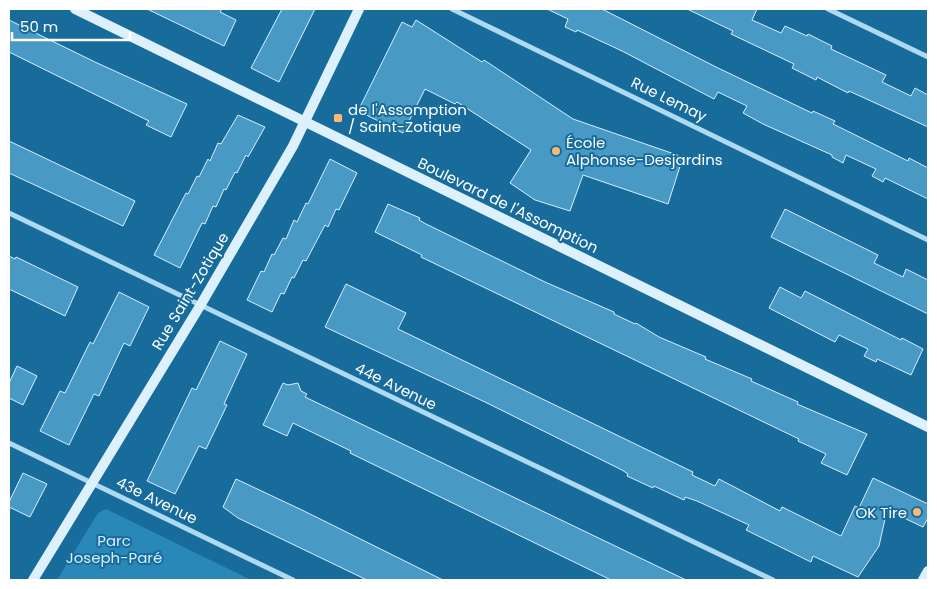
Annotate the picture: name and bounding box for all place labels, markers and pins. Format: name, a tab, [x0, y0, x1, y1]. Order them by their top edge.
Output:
place label: de l'Assomption / Saint-Zotique	[348, 99, 467, 137]
marker: de l'Assomption / Saint-Zotique	[332, 112, 344, 124]
place label: École Alphonse-Desjardins	[566, 132, 723, 170]
marker: École Alphonse-Desjardins	[550, 145, 562, 157]
place label: OK Tire	[856, 502, 907, 523]
marker: OK Tire	[911, 506, 923, 518]

